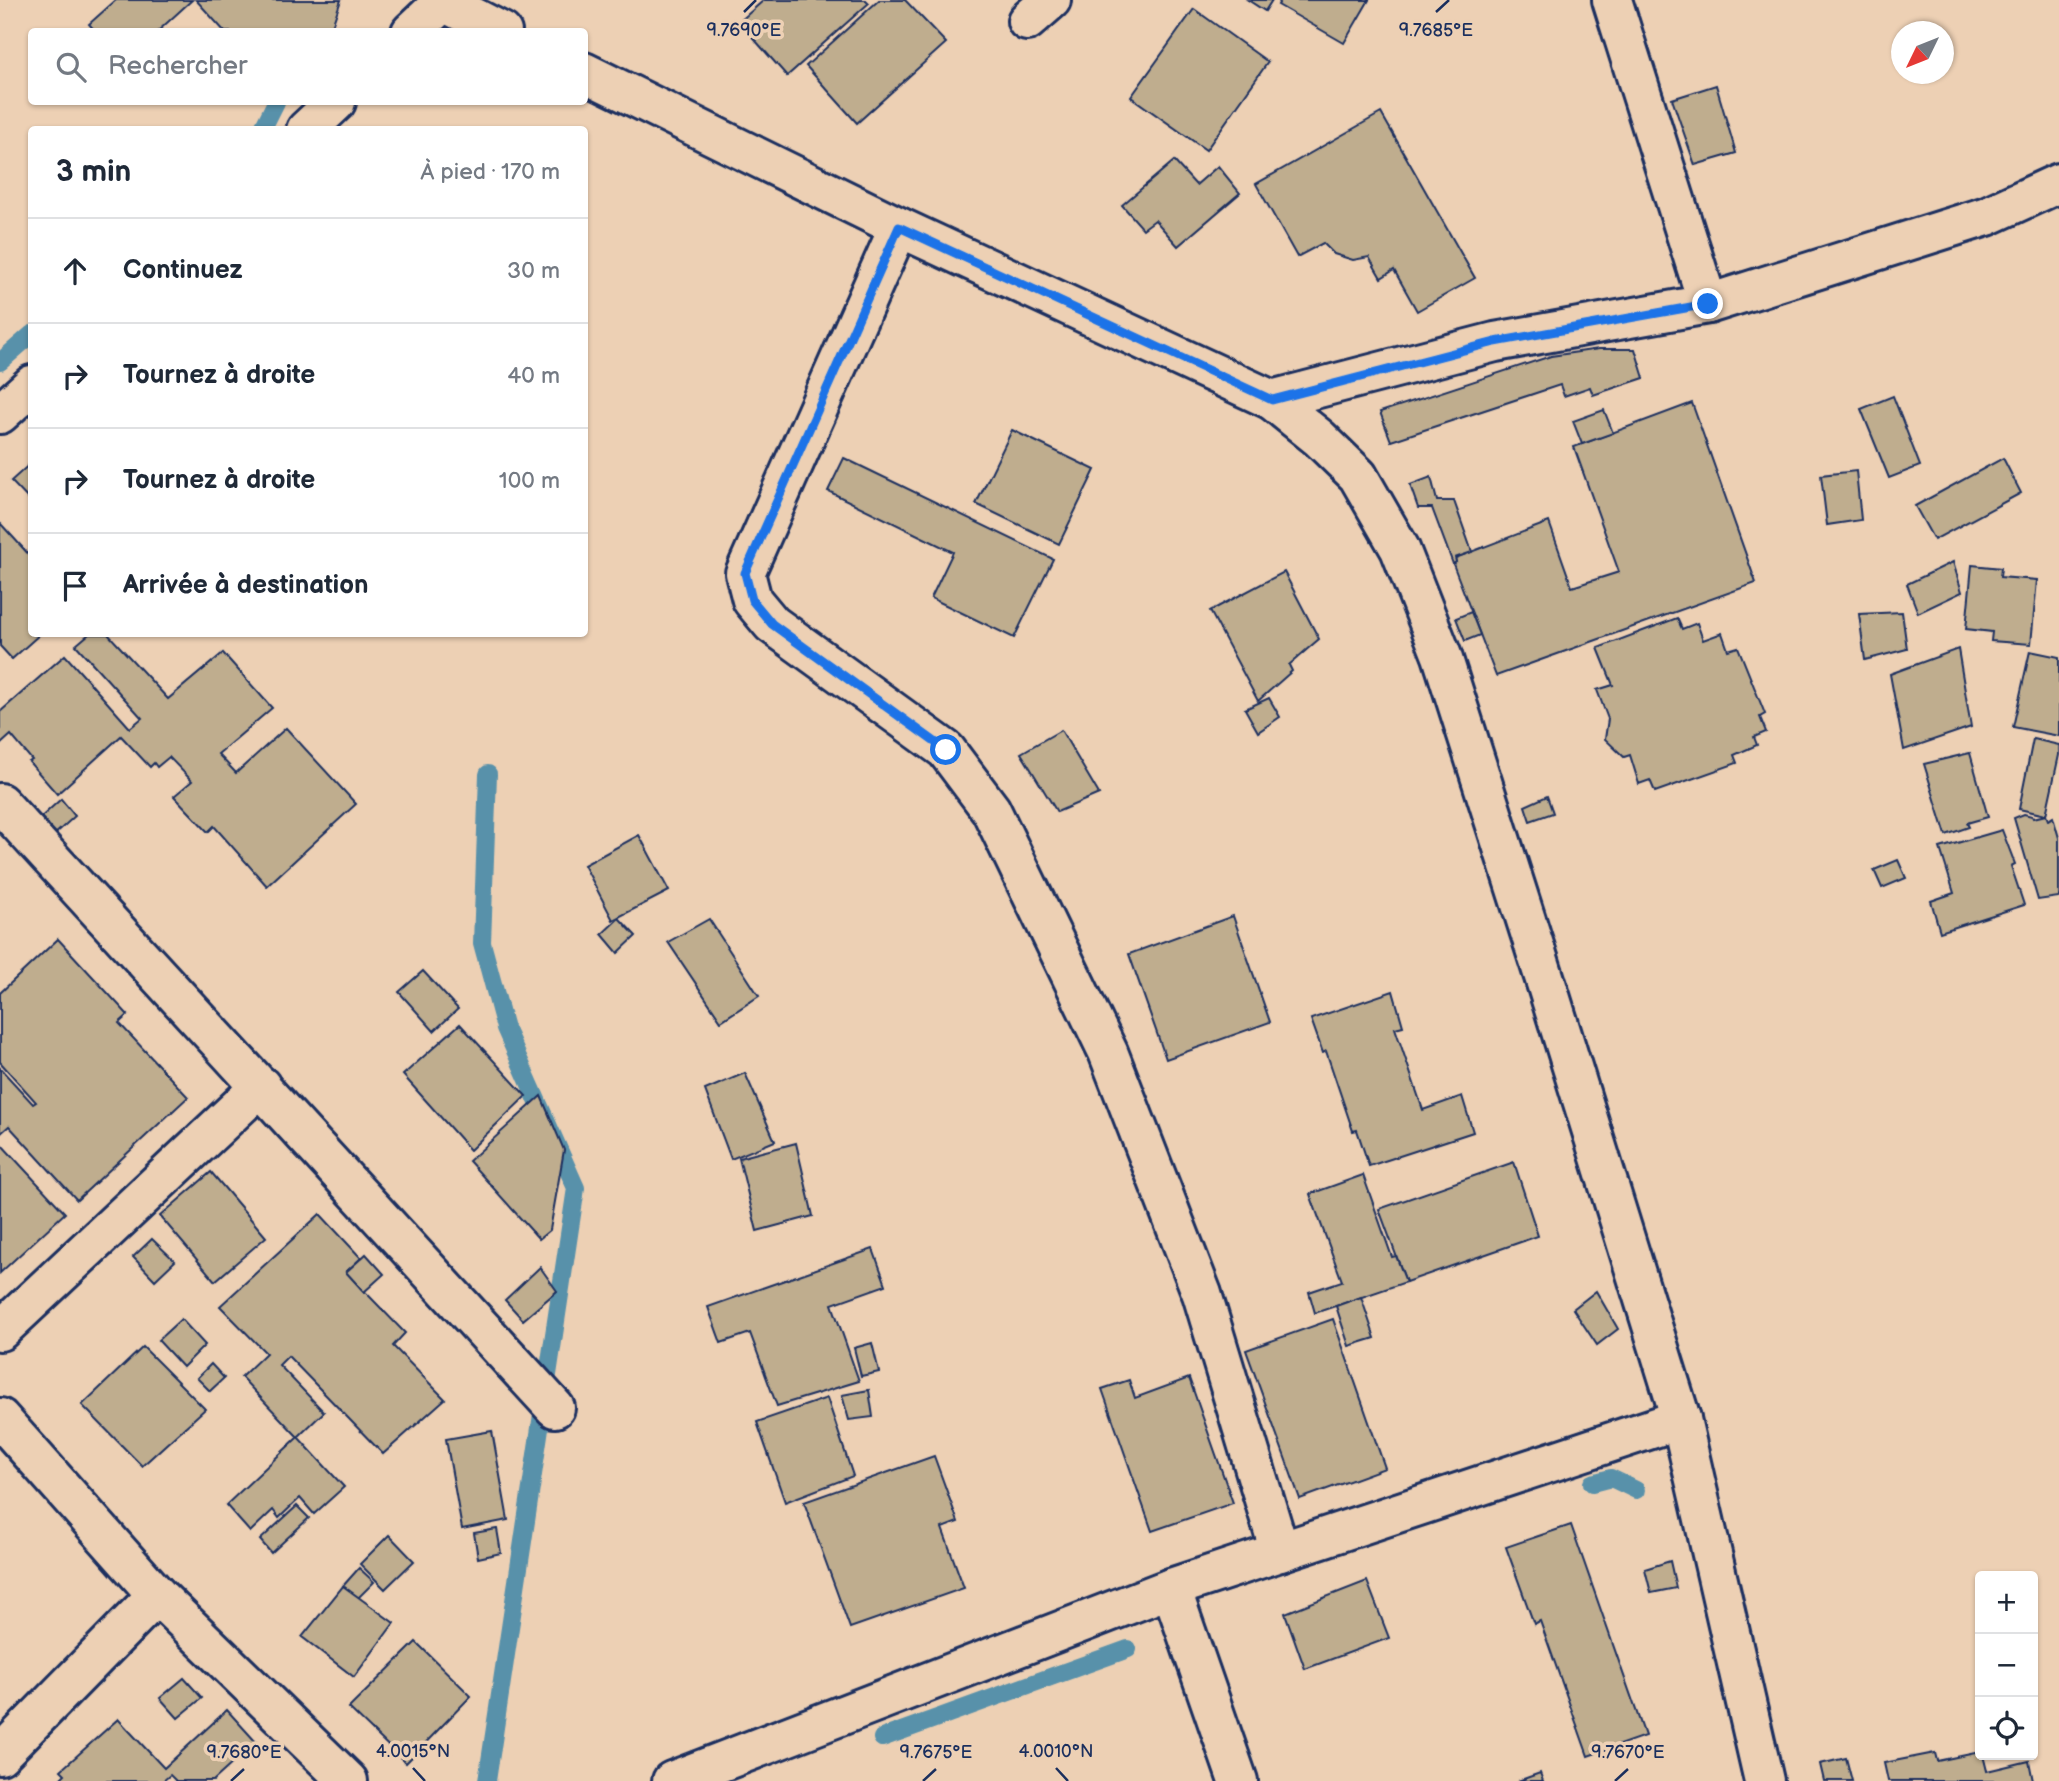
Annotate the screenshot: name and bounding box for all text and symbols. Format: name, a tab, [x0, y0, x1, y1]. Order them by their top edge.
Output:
text: 9.7690°E	[707, 20, 782, 41]
text: 9.7685°E	[1399, 20, 1473, 41]
north arrow	[1891, 21, 1954, 84]
search box	[28, 28, 588, 105]
icon: search	[52, 48, 90, 86]
text: Rechercher	[108, 51, 247, 82]
text: 3 min	[56, 154, 131, 190]
text: À pied · 170 m	[420, 158, 560, 186]
icon: ahead	[56, 252, 94, 290]
text: Continuez	[123, 255, 243, 286]
text: 30 m	[507, 257, 560, 285]
route end	[1692, 288, 1723, 319]
icon: right	[56, 357, 94, 395]
text: Tournez à droite	[123, 360, 315, 391]
text: 40 m	[507, 362, 560, 390]
icon: right	[56, 462, 94, 500]
text: Tournez à droite	[123, 465, 315, 496]
text: 100 m	[499, 467, 560, 495]
icon: arrive	[56, 567, 94, 605]
text: Arrivée à destination	[123, 570, 369, 601]
route start	[930, 734, 961, 765]
map controls	[1975, 1571, 2038, 1760]
button: +	[1975, 1571, 2038, 1634]
button: −	[1975, 1634, 2038, 1697]
button: locate	[1975, 1697, 2038, 1760]
text: 4.0015°N	[376, 1741, 450, 1762]
text: 4.0010°N	[1018, 1741, 1094, 1762]
text: 9.7680°E	[207, 1742, 282, 1763]
text: 9.7675°E	[900, 1742, 973, 1763]
text: 9.7670°E	[1591, 1742, 1665, 1763]

